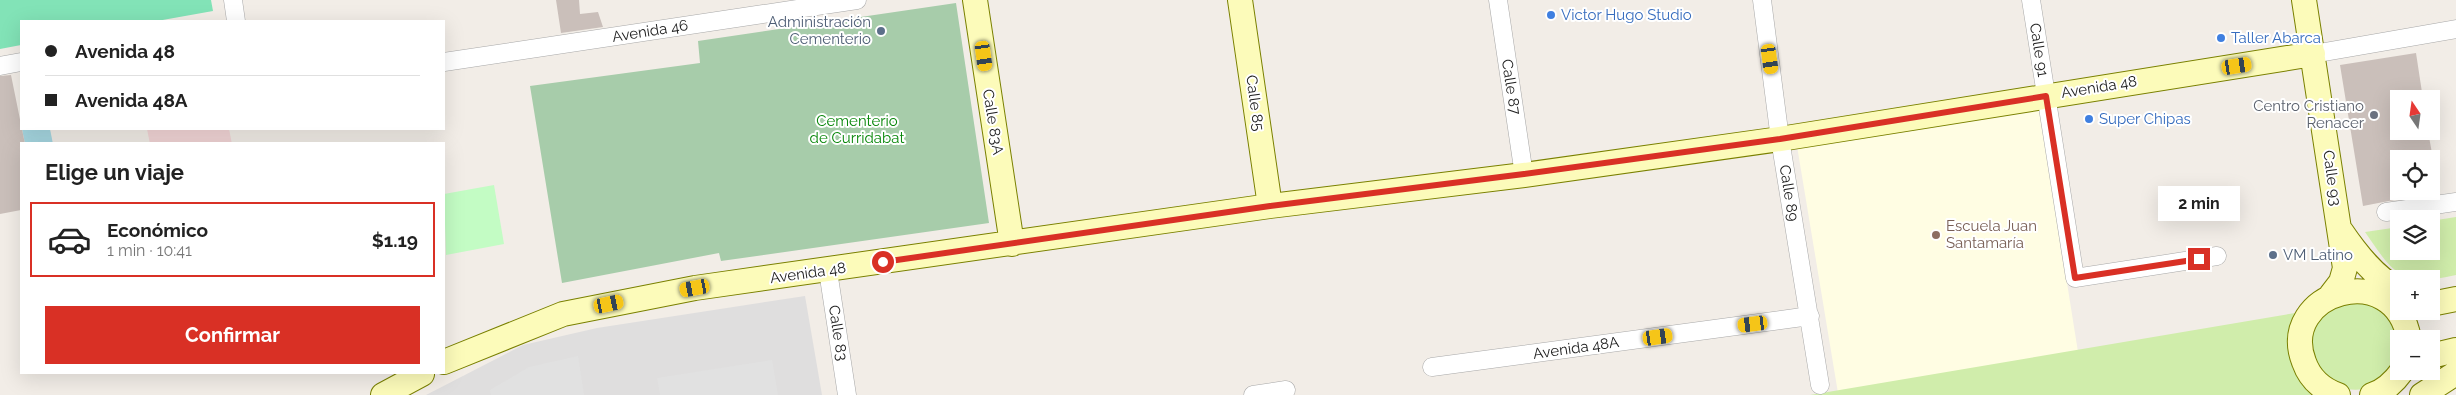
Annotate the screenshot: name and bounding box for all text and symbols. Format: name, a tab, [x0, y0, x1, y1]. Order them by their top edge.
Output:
place label: Victor Hugo Studio	[1561, 6, 1692, 24]
marker: Victor Hugo Studio	[1545, 9, 1557, 21]
place label: Administración Cementerio	[768, 13, 871, 48]
street label: Avenida 46	[611, 16, 689, 46]
street label: Calle 91	[2026, 22, 2052, 79]
marker: Administración Cementerio	[875, 25, 887, 37]
place label: Taller Abarca	[2231, 29, 2321, 47]
marker: Taller Abarca	[2215, 32, 2227, 44]
text: Avenida 48	[75, 40, 175, 62]
car	[974, 40, 993, 72]
car	[1760, 43, 1779, 75]
car	[2221, 56, 2252, 76]
street label: Calle 87	[1498, 58, 1524, 116]
street label: Avenida 48	[2060, 72, 2138, 102]
street label: Calle 85	[1242, 74, 1268, 132]
street label: Calle 83A	[979, 88, 1007, 156]
text: Avenida 48A	[75, 89, 188, 111]
north arrow	[2390, 90, 2440, 140]
map controls	[2390, 90, 2440, 380]
place label: Centro Cristiano Renacer	[2253, 97, 2365, 132]
marker: Centro Cristiano Renacer	[2368, 109, 2380, 121]
place label: Super Chipas	[2099, 110, 2191, 128]
park label: Cementerio de Curridabat	[810, 112, 904, 147]
marker: Super Chipas	[2083, 113, 2095, 125]
street label: Calle 93	[2319, 149, 2345, 207]
button: locate	[2390, 150, 2440, 200]
text: Elige un viaje	[45, 159, 184, 185]
street label: Calle 89	[1776, 163, 1802, 223]
callout: 2 min	[2158, 186, 2240, 222]
text: 2 min	[2178, 194, 2220, 213]
button: layers	[2390, 210, 2440, 260]
icon: car	[47, 217, 92, 262]
place label: Escuela Juan Santamaría	[1946, 217, 2037, 252]
text: Económico	[107, 219, 208, 241]
text: $1.19	[372, 229, 418, 251]
marker: Escuela Juan Santamaría	[1930, 229, 1942, 241]
text: 1 min · 10:41	[107, 241, 192, 260]
place label: VM Latino	[2283, 246, 2353, 264]
route end	[2188, 248, 2210, 270]
marker: VM Latino	[2267, 249, 2279, 261]
route start	[872, 251, 894, 273]
street label: Avenida 48	[769, 259, 847, 287]
button: +	[2390, 270, 2440, 320]
car	[678, 278, 711, 298]
car	[592, 294, 625, 314]
street label: Calle 83	[825, 304, 851, 362]
button: Confirmar	[45, 306, 420, 364]
car	[1737, 315, 1768, 333]
car	[1642, 327, 1673, 347]
button: −	[2390, 330, 2440, 380]
street label: Avenida 48A	[1532, 333, 1620, 363]

